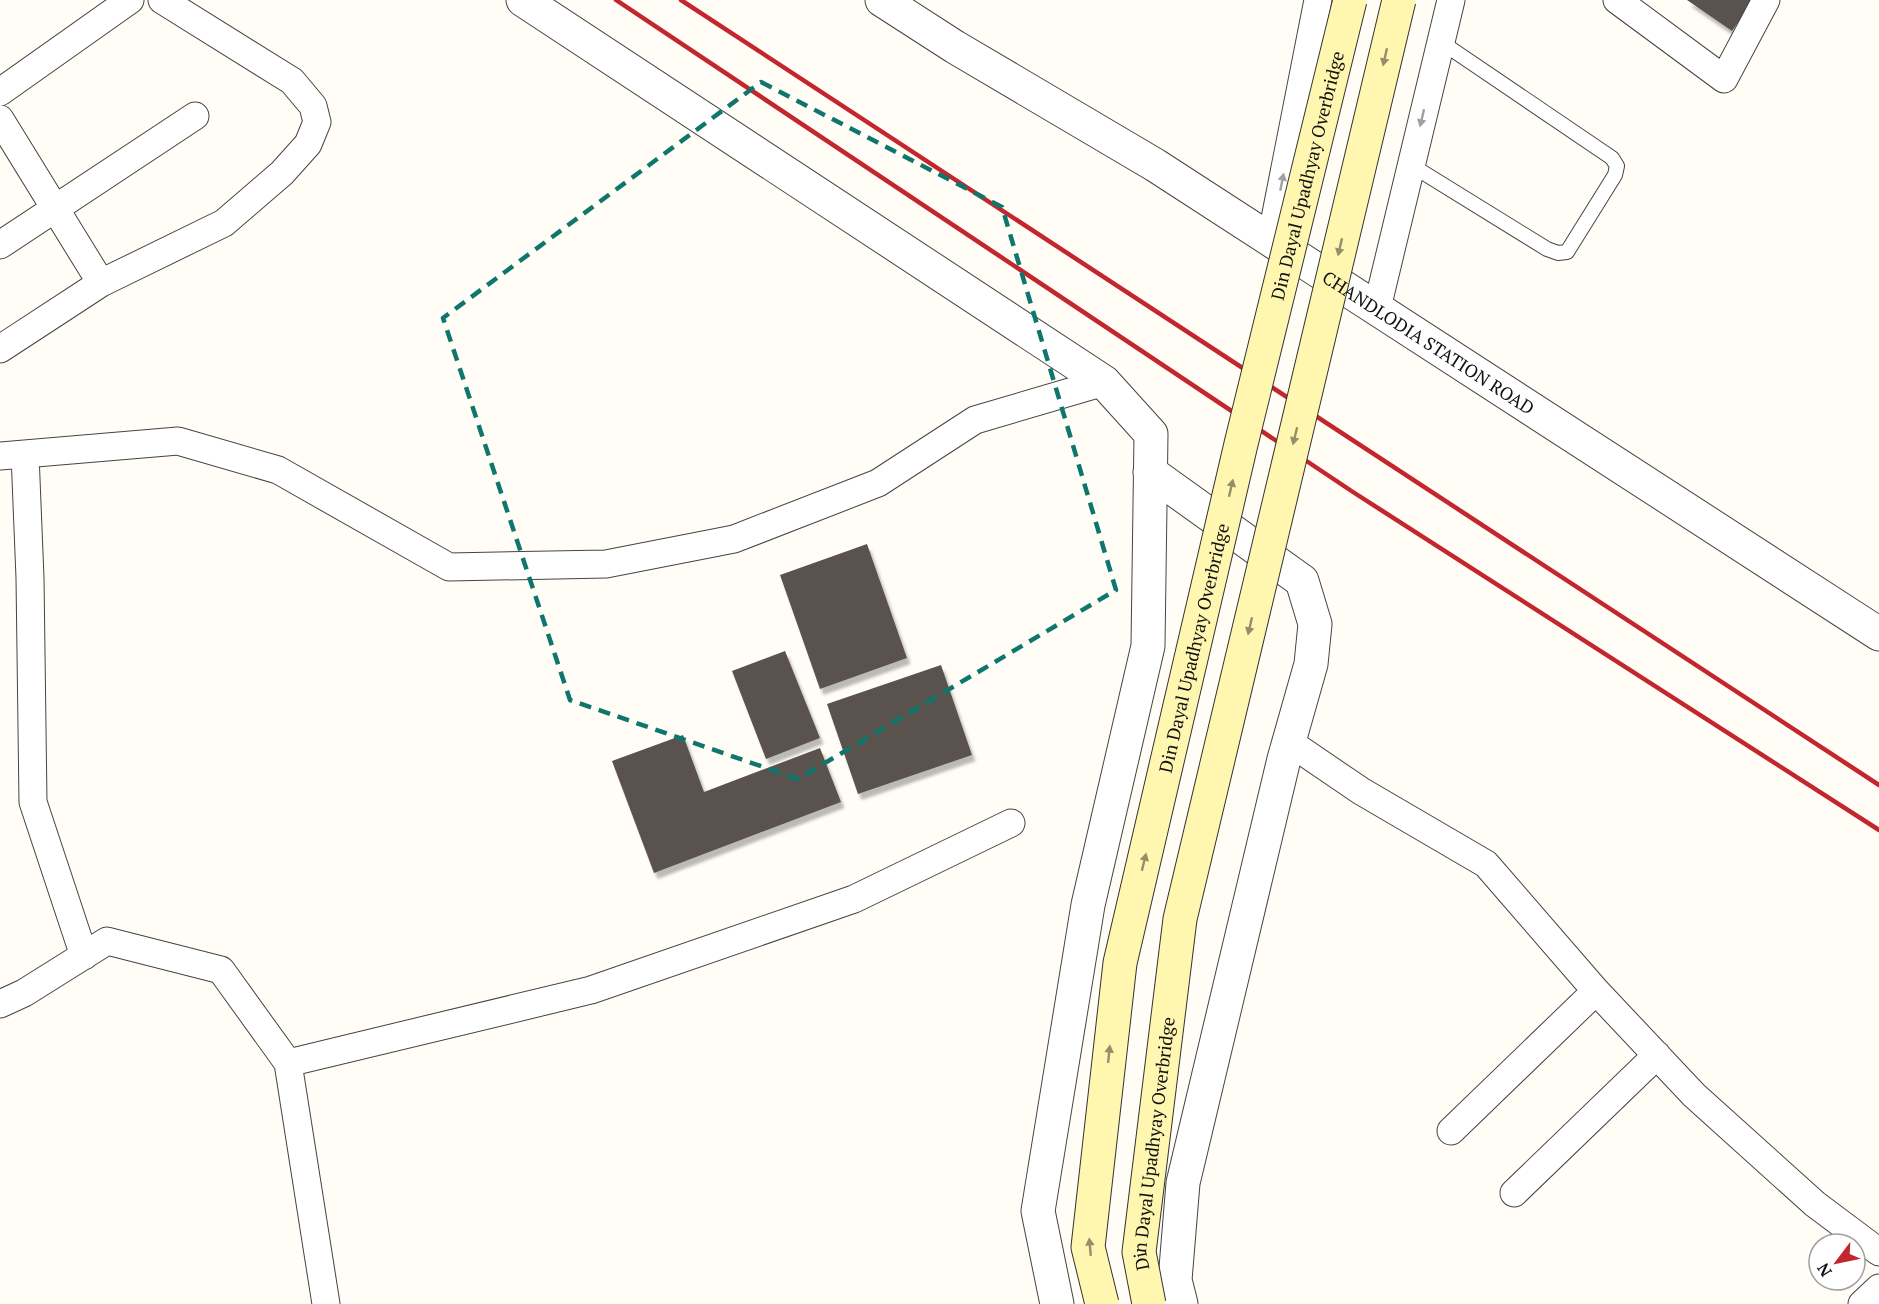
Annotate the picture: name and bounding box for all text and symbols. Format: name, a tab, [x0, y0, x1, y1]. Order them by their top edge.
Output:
street label: Din Dayal Upadhyay Overbridge	[1265, 48, 1349, 302]
one-way arrow	[1380, 48, 1390, 66]
one-way arrow	[1417, 109, 1427, 127]
one-way arrow	[1278, 172, 1287, 191]
one-way arrow	[1335, 237, 1345, 256]
street label: CHANDLODIA STATION ROAD	[1318, 265, 1539, 420]
one-way arrow	[1289, 427, 1299, 445]
one-way arrow	[1226, 479, 1236, 497]
street label: Din Dayal Upadhyay Overbridge	[1153, 521, 1234, 775]
one-way arrow	[1244, 617, 1254, 635]
one-way arrow	[1139, 853, 1149, 871]
street label: Din Dayal Upadhyay Overbridge	[1127, 1015, 1180, 1273]
one-way arrow	[1105, 1044, 1114, 1063]
north arrow	[1807, 1232, 1867, 1292]
one-way arrow	[1085, 1237, 1095, 1256]
text: N	[1812, 1259, 1837, 1281]

